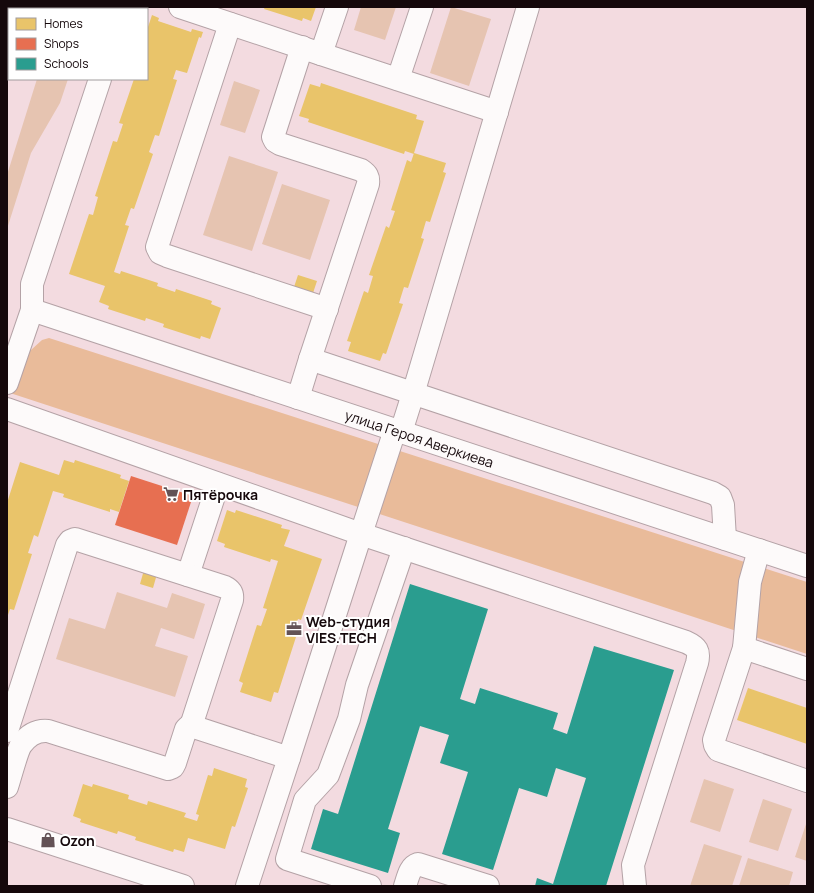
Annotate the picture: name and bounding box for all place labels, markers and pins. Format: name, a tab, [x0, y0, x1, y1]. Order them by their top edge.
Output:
supermarket icon: Пятёрочка	[162, 485, 180, 503]
place label: Пятёрочка	[183, 485, 258, 504]
place label: Web-студия VIES.TECH	[306, 612, 390, 647]
office icon: Web-студия VIES.TECH	[285, 620, 303, 638]
shop icon: Ozon	[39, 831, 57, 849]
place label: Ozon	[60, 831, 95, 850]

